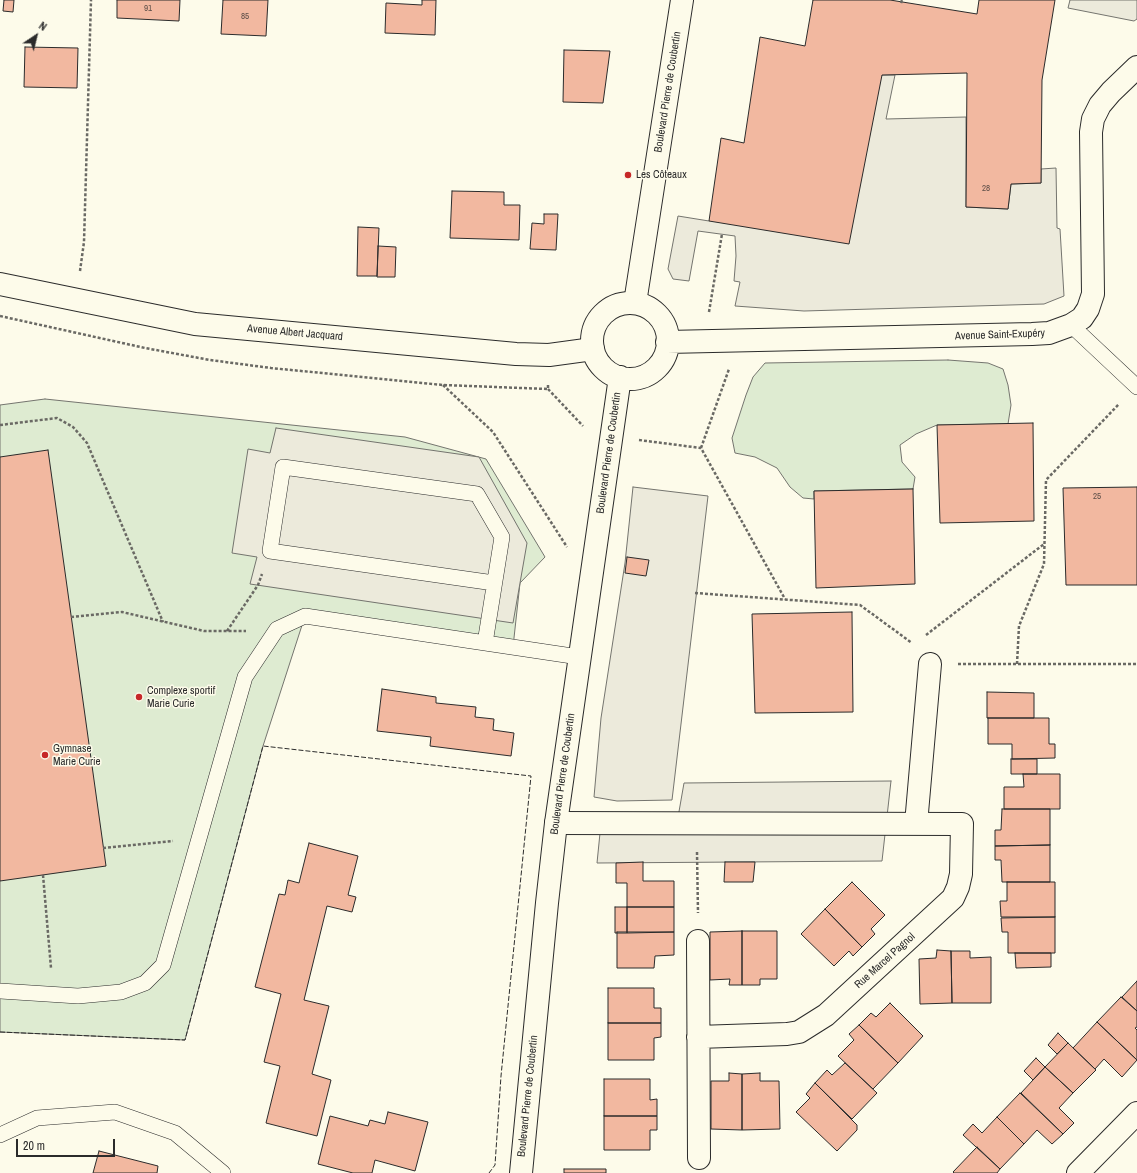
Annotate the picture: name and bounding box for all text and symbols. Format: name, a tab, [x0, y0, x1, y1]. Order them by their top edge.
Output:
house number: 91	[144, 4, 152, 14]
house number: 85	[241, 12, 249, 22]
north arrow	[16, 16, 56, 56]
text: N	[36, 19, 50, 34]
street label: Boulevard Pierre de Coubertin	[652, 31, 684, 153]
place label: Les Côteaux	[636, 168, 687, 182]
marker: Les Côteaux	[623, 170, 633, 180]
house number: 28	[982, 184, 990, 194]
street label: Avenue Albert Jacquard	[247, 322, 343, 344]
street label: Avenue Saint-Exupéry	[955, 327, 1045, 343]
street label: Boulevard Pierre de Coubertin	[594, 392, 624, 514]
house number: 25	[1093, 492, 1101, 502]
place label: Complexe sportif Marie Curie	[147, 684, 215, 710]
marker: Complexe sportif Marie Curie	[134, 692, 144, 702]
street label: Boulevard Pierre de Coubertin	[548, 713, 578, 835]
place label: Gymnase Marie Curie	[53, 742, 101, 768]
marker: Gymnase Marie Curie	[40, 750, 50, 760]
street label: Rue Marcel Pagnol	[852, 930, 918, 992]
street label: Boulevard Pierre de Coubertin	[515, 1034, 541, 1158]
scale bar	[18, 1131, 117, 1157]
text: 20 m	[23, 1138, 45, 1154]

